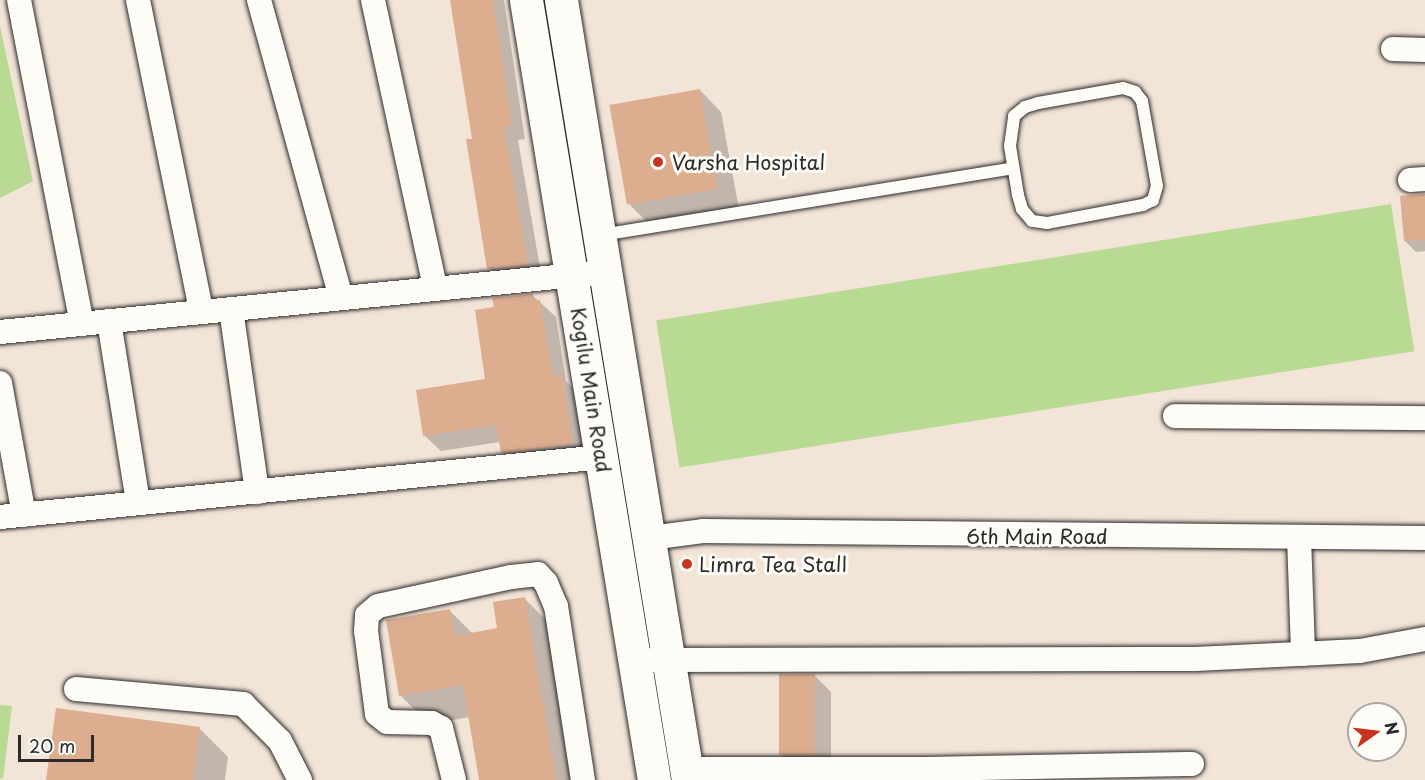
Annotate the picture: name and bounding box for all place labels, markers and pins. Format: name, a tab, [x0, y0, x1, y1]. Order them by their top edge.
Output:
place label: Varsha Hospital	[672, 150, 825, 174]
marker: Varsha Hospital	[649, 153, 667, 171]
place label: Limra Tea Stall	[699, 552, 847, 576]
marker: Limra Tea Stall	[680, 557, 694, 571]

